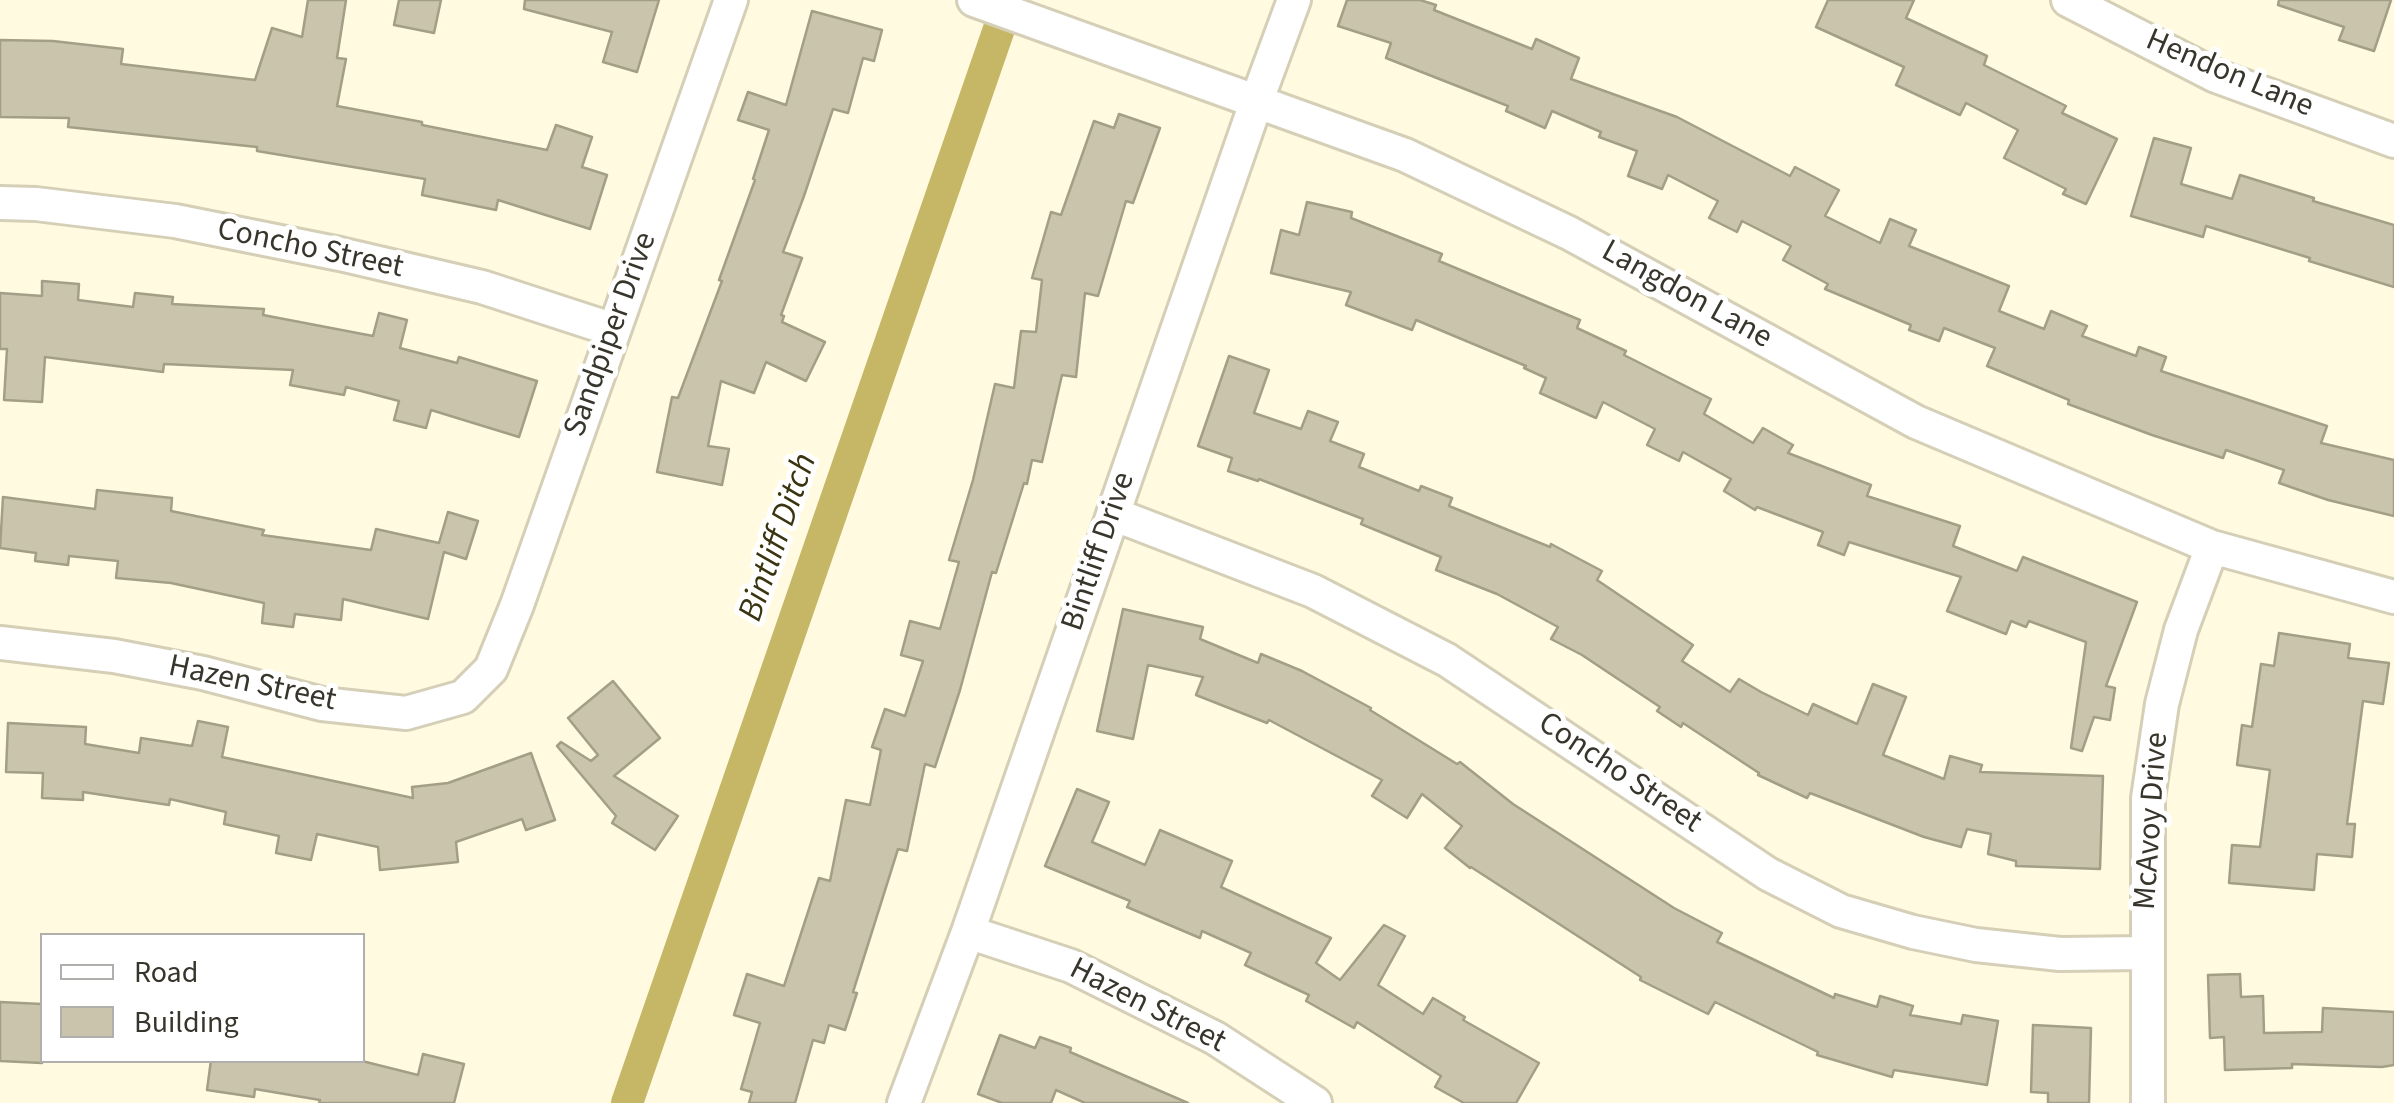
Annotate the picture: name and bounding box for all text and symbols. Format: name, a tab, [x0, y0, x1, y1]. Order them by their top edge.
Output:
street label: Hendon Lane	[2139, 22, 2319, 128]
street label: Concho Street	[214, 212, 406, 288]
street label: Sandpiper Drive	[557, 228, 667, 442]
street label: Langdon Lane	[1594, 233, 1778, 359]
water label: Bintliff Ditch	[732, 449, 828, 627]
street label: Bintliff Drive	[1055, 468, 1145, 636]
street label: Hazen Street	[165, 649, 339, 721]
street label: Concho Street	[1530, 705, 1708, 843]
street label: McAvoy Drive	[2128, 731, 2178, 911]
legend	[40, 933, 365, 1063]
text: Road	[134, 951, 198, 994]
street label: Hazen Street	[1062, 951, 1232, 1063]
text: Building	[134, 1001, 239, 1044]

